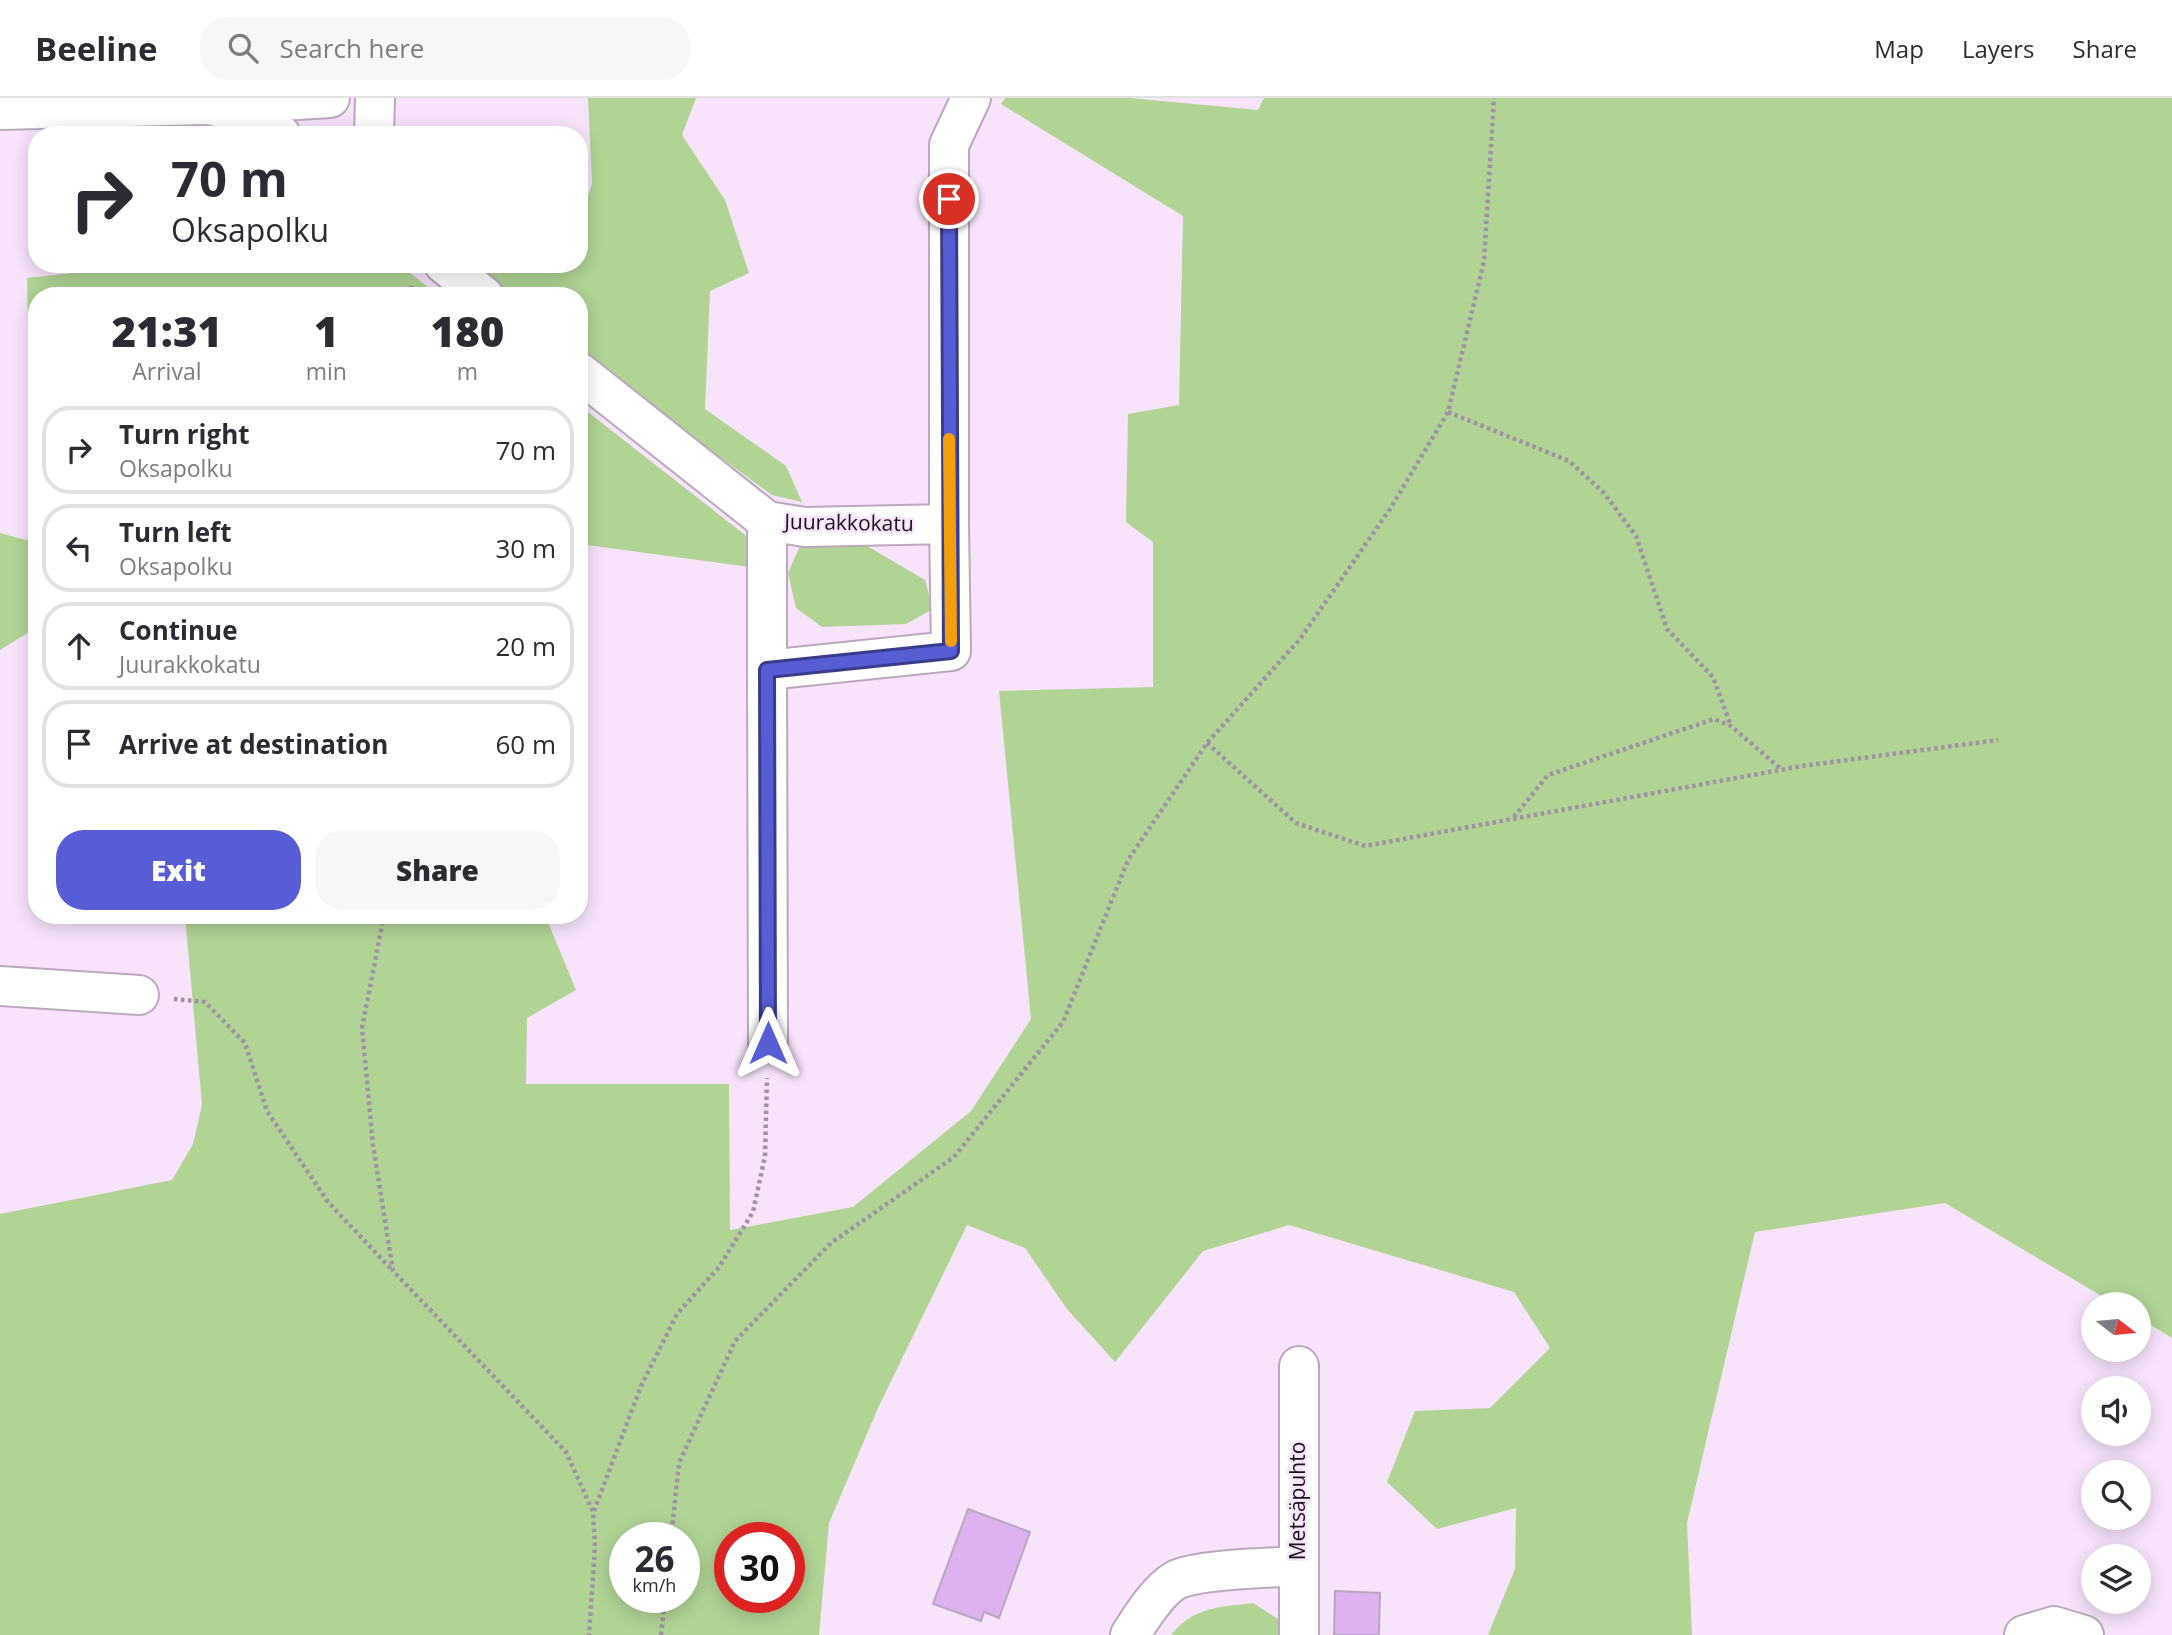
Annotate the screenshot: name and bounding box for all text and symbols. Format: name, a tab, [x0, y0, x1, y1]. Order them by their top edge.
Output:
search box	[200, 17, 690, 80]
text: Beeline	[35, 26, 158, 71]
icon: search	[224, 29, 262, 67]
text: Search here	[280, 30, 424, 66]
text: Map	[1874, 32, 1924, 65]
text: Layers	[1962, 32, 2035, 65]
text: Share	[2073, 32, 2137, 65]
text: 70 m	[171, 145, 288, 211]
icon: right	[56, 154, 147, 245]
pin	[919, 169, 979, 229]
icon: arrive	[930, 180, 968, 218]
text: Oksapolku	[171, 208, 329, 251]
text: 21:31	[112, 302, 222, 359]
text: 1	[314, 302, 339, 359]
text: 180	[431, 302, 504, 359]
text: Arrival	[132, 355, 202, 387]
text: min	[306, 355, 347, 387]
text: m	[457, 355, 478, 387]
text: Turn right	[119, 416, 250, 452]
icon: right	[60, 431, 98, 469]
text: 70 m	[495, 432, 556, 468]
text: Oksapolku	[119, 452, 233, 484]
street label: Juurakkokatu	[782, 507, 914, 537]
text: Turn left	[119, 514, 231, 550]
icon: left	[60, 529, 98, 567]
text: 30 m	[495, 530, 556, 566]
text: Oksapolku	[119, 550, 233, 582]
text: Continue	[119, 612, 238, 648]
icon: ahead	[60, 627, 98, 665]
text: 20 m	[495, 628, 556, 664]
text: Juurakkokatu	[119, 648, 261, 680]
icon: arrive	[60, 725, 98, 763]
text: Arrive at destination	[119, 726, 388, 762]
text: 60 m	[495, 726, 556, 762]
button: Exit	[56, 830, 301, 910]
button: Share	[315, 830, 560, 910]
position arrow	[731, 1006, 805, 1080]
north arrow	[2081, 1292, 2151, 1362]
map controls	[2081, 1292, 2151, 1614]
button: sound	[2081, 1376, 2151, 1446]
street label: Metsäpuhto	[1283, 1442, 1311, 1560]
button: search	[2081, 1460, 2151, 1530]
speed limit sign: 30	[714, 1522, 805, 1613]
text: 26	[634, 1535, 675, 1582]
button: layers	[2081, 1544, 2151, 1614]
text: km/h	[633, 1573, 676, 1597]

